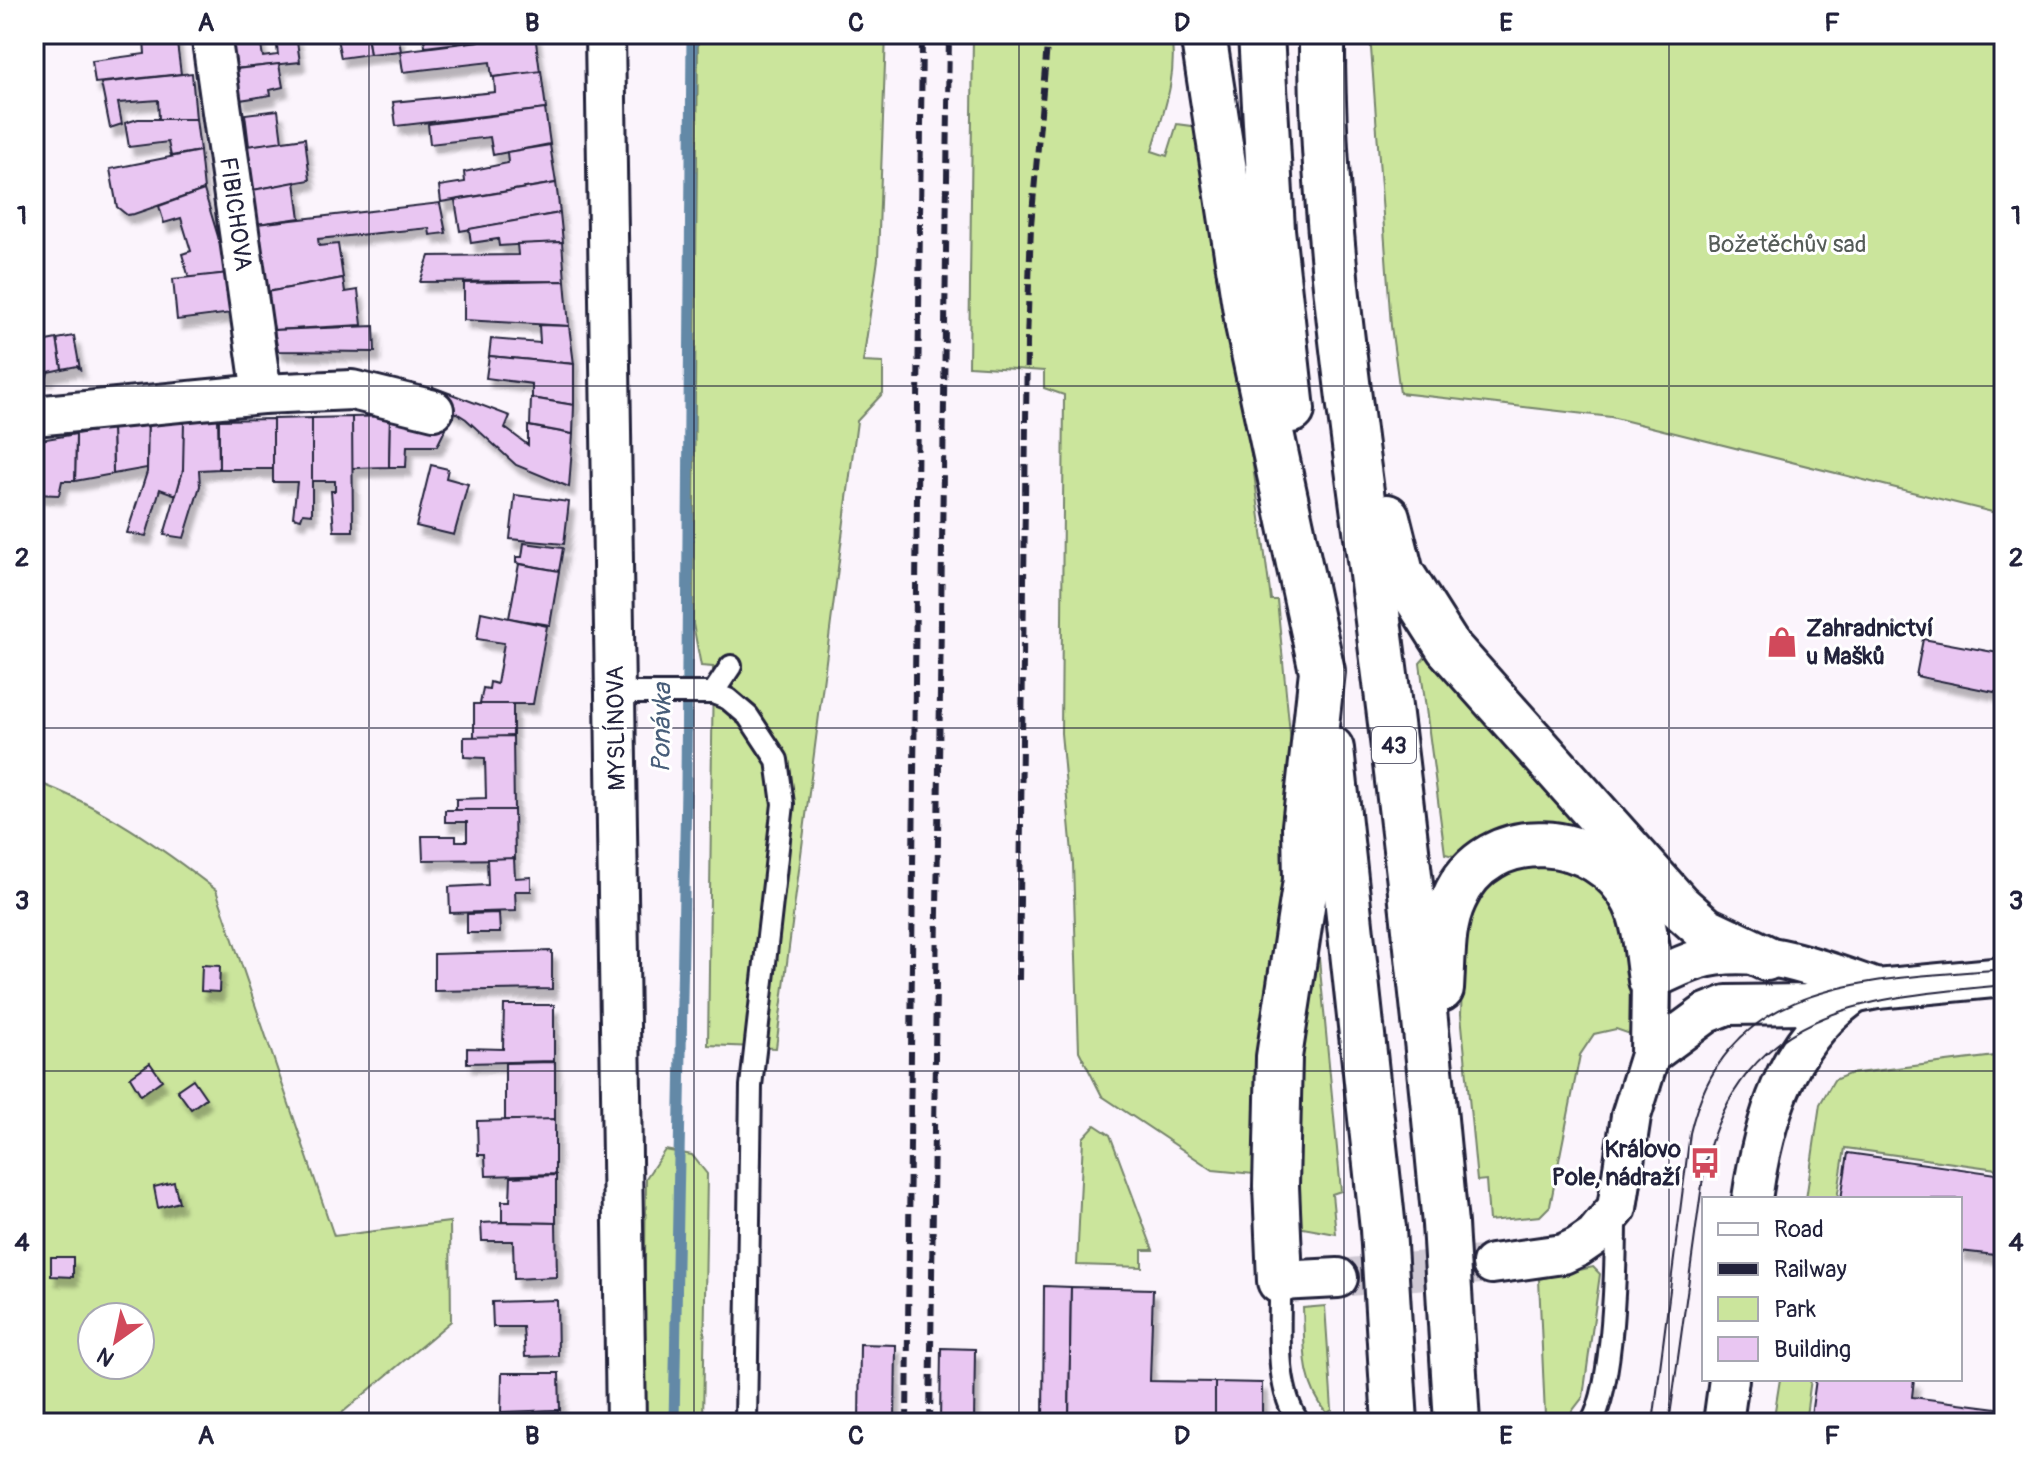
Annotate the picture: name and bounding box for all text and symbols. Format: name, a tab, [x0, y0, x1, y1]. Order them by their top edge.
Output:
text: A	[198, 7, 215, 39]
text: B	[525, 7, 539, 39]
text: C	[848, 7, 864, 39]
text: D	[1174, 7, 1190, 39]
text: E	[1499, 7, 1513, 39]
text: F	[1824, 7, 1840, 39]
street label: FIBICHOVA	[213, 155, 258, 273]
text: 1	[17, 200, 27, 232]
text: 1	[2011, 200, 2021, 232]
park label: Božetěchův sad	[1708, 230, 1866, 259]
text: 2	[15, 542, 29, 574]
text: 2	[2009, 542, 2023, 574]
place label: Zahradnictví u Mašků	[1806, 614, 1934, 671]
shop icon: Zahradnictví u Mašků	[1765, 625, 1799, 659]
street label: MYSLÍNOVA	[601, 665, 632, 791]
water label: Ponávka	[645, 681, 679, 773]
road number: 43	[1372, 727, 1416, 763]
text: 3	[15, 885, 29, 917]
text: 3	[2009, 885, 2023, 917]
place label: Královo Pole, nádraží	[1552, 1135, 1681, 1192]
bus stop icon: Královo Pole, nádraží	[1688, 1146, 1722, 1180]
legend	[1702, 1197, 1962, 1381]
text: Road	[1774, 1215, 1824, 1244]
text: 4	[14, 1227, 30, 1259]
text: 4	[2008, 1227, 2024, 1259]
text: Railway	[1774, 1255, 1847, 1284]
text: Park	[1774, 1295, 1816, 1324]
north arrow	[76, 1301, 156, 1381]
text: Building	[1774, 1335, 1851, 1364]
text: N	[92, 1341, 120, 1373]
text: A	[198, 1420, 215, 1452]
text: B	[525, 1420, 539, 1452]
text: C	[848, 1420, 864, 1452]
text: D	[1174, 1420, 1190, 1452]
text: E	[1499, 1420, 1513, 1452]
text: F	[1824, 1420, 1840, 1452]

